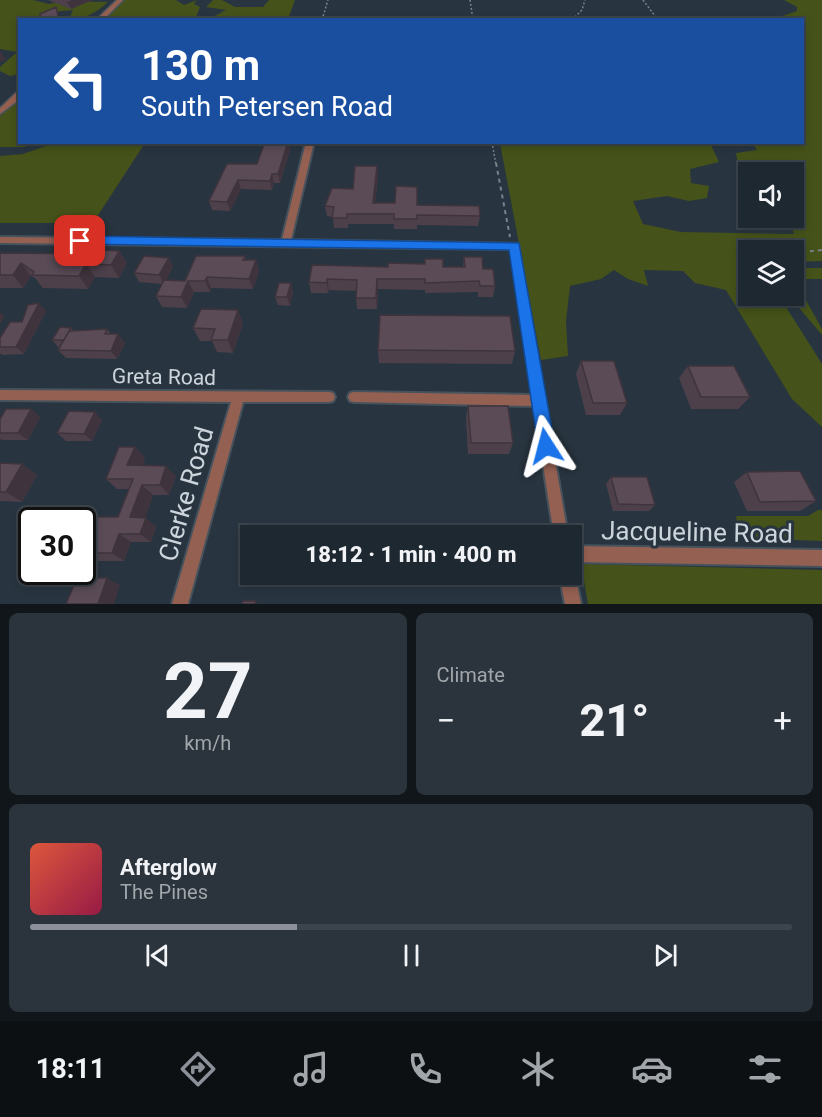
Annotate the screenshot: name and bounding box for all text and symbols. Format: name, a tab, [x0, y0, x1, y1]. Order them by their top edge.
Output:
text: 130 m	[141, 41, 260, 90]
icon: left	[42, 42, 120, 120]
text: South Petersen Road	[141, 91, 393, 123]
map controls	[738, 162, 804, 306]
button: sound	[738, 162, 804, 228]
pin	[54, 215, 105, 266]
icon: arrive	[63, 224, 96, 257]
button: layers	[738, 240, 804, 306]
street label: Greta Road	[112, 364, 216, 390]
position arrow	[514, 414, 578, 478]
street label: Clerke Road	[152, 423, 220, 565]
speed limit sign: 30	[18, 507, 96, 585]
street label: Jacqueline Road	[601, 515, 793, 549]
text: 18:12 · 1 min · 400 m	[306, 542, 516, 567]
text: 27	[163, 646, 253, 737]
text: Climate	[437, 663, 505, 687]
text: 21°	[580, 694, 649, 747]
text: −	[437, 701, 455, 740]
text: +	[773, 701, 792, 740]
text: km/h	[184, 731, 231, 755]
text: Afterglow	[120, 855, 217, 880]
text: The Pines	[120, 880, 208, 904]
icon: previous	[141, 939, 174, 972]
icon: pause	[395, 939, 428, 972]
icon: next	[649, 939, 682, 972]
icon: directions	[177, 1048, 219, 1090]
icon: music	[290, 1048, 332, 1090]
icon: phone	[404, 1048, 446, 1090]
icon: climate	[517, 1048, 559, 1090]
icon: car	[631, 1048, 673, 1090]
icon: filters	[744, 1048, 786, 1090]
text: 18:11	[36, 1053, 105, 1085]

